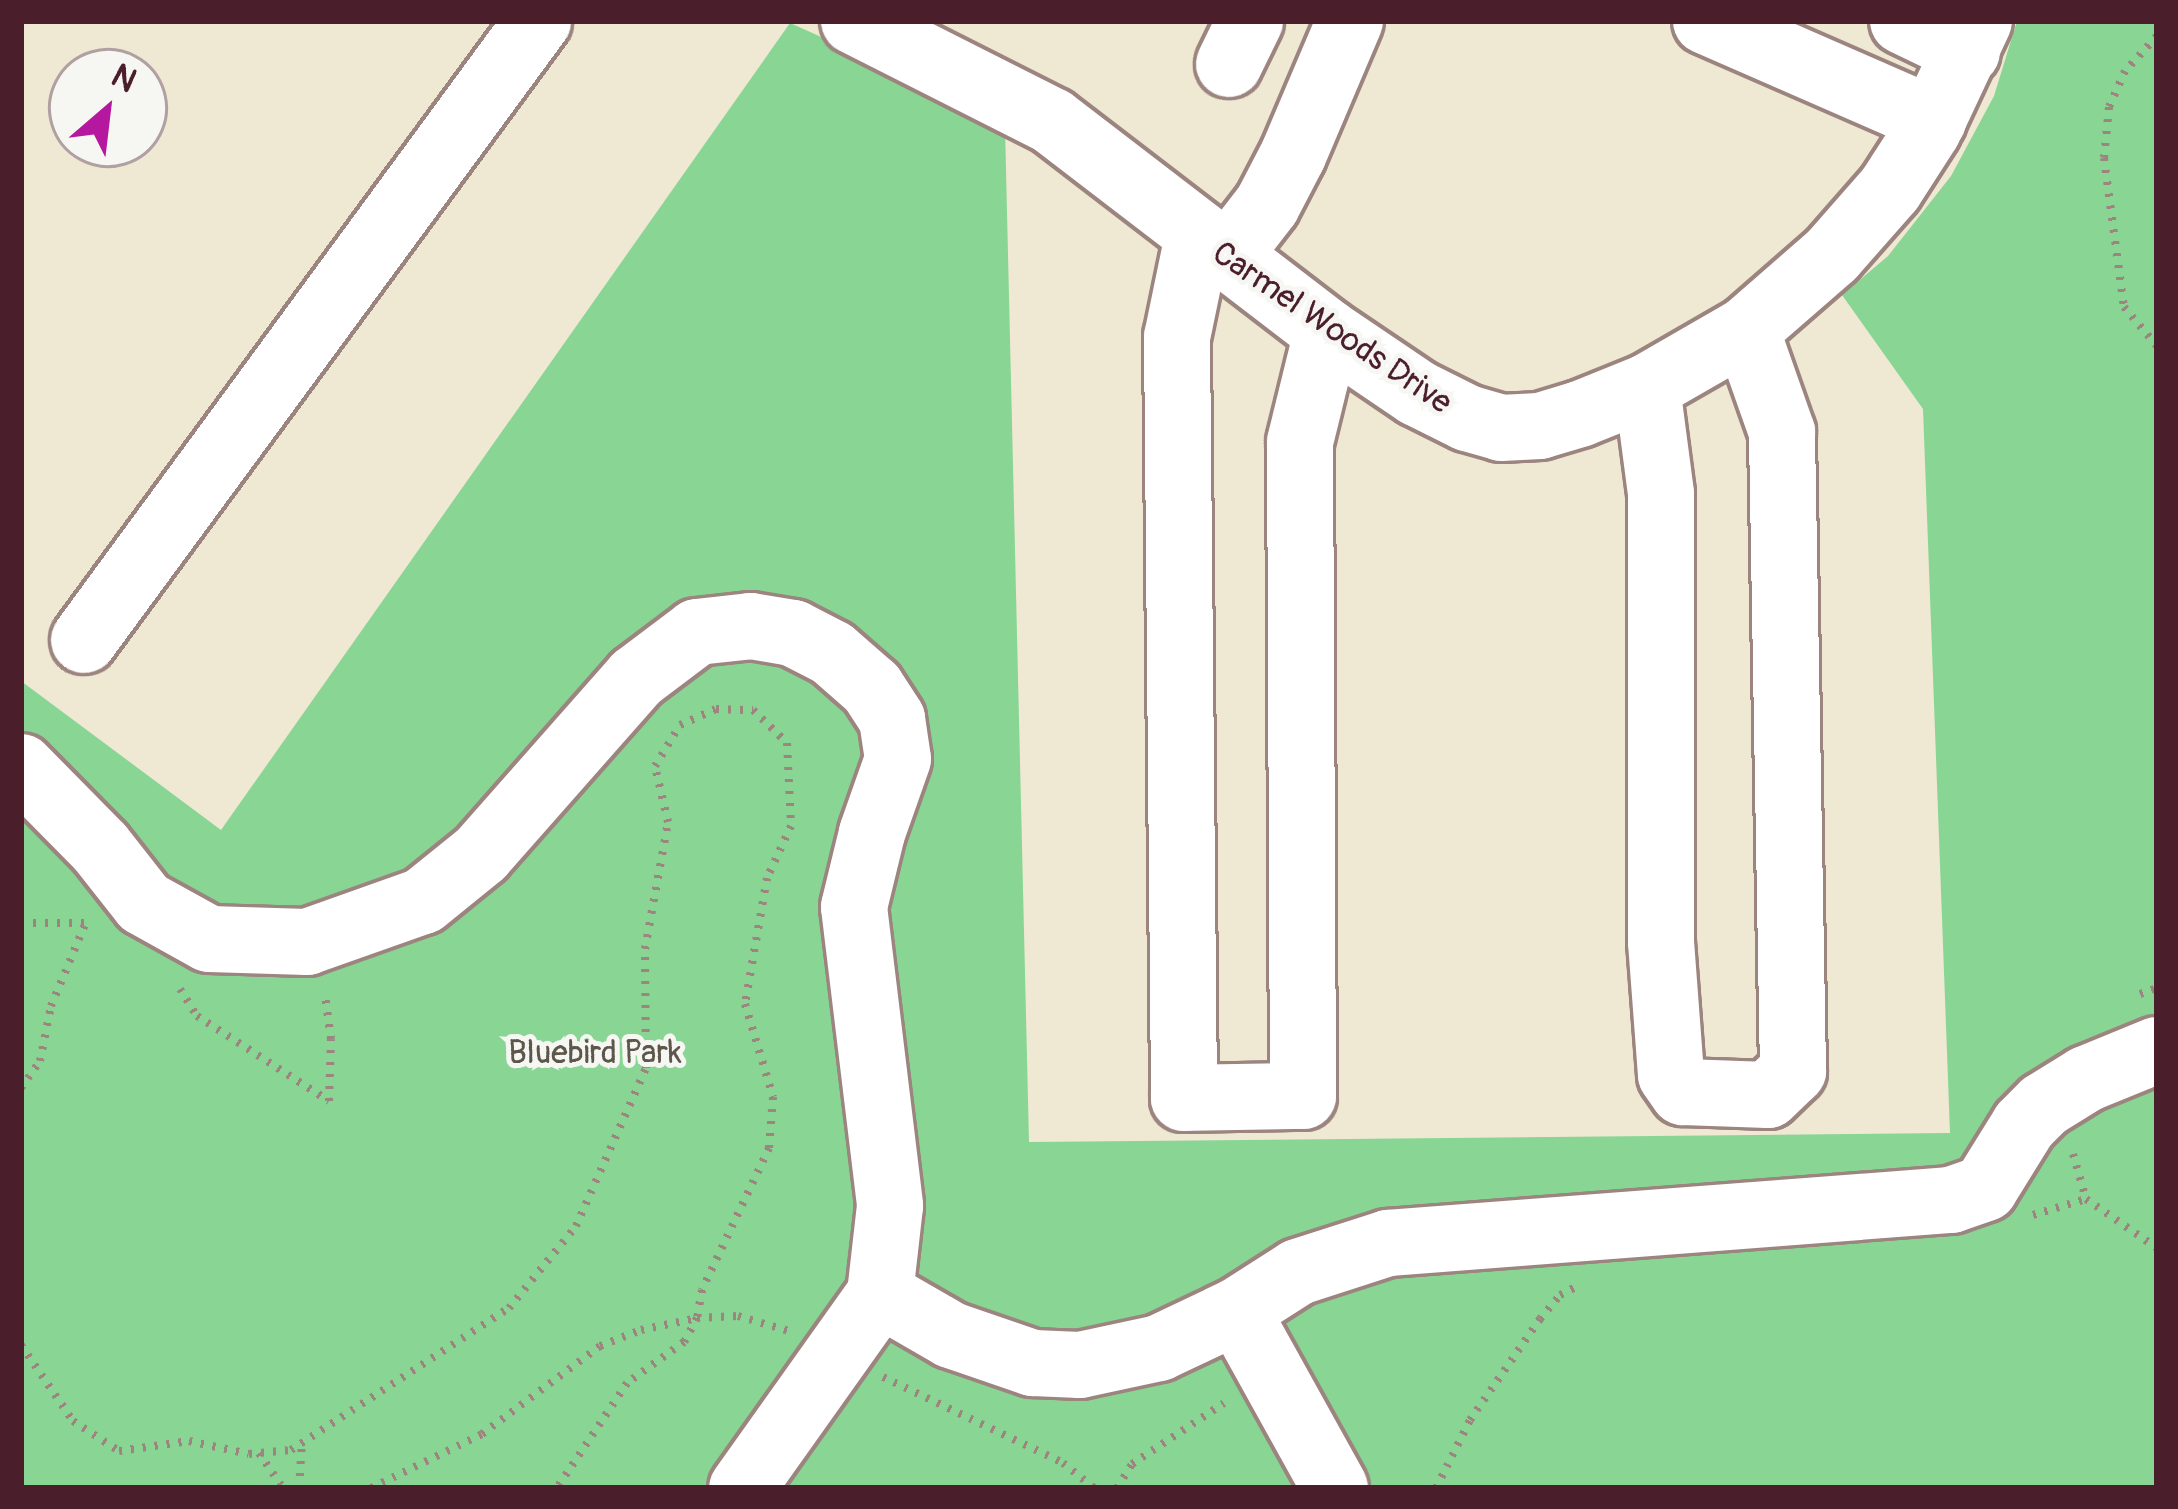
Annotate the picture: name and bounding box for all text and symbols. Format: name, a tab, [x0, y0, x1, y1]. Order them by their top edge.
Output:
north arrow	[48, 48, 168, 168]
text: N	[104, 55, 143, 102]
street label: Carmel Woods Drive	[1205, 233, 1459, 423]
park label: Bluebird Park	[508, 1033, 682, 1073]

